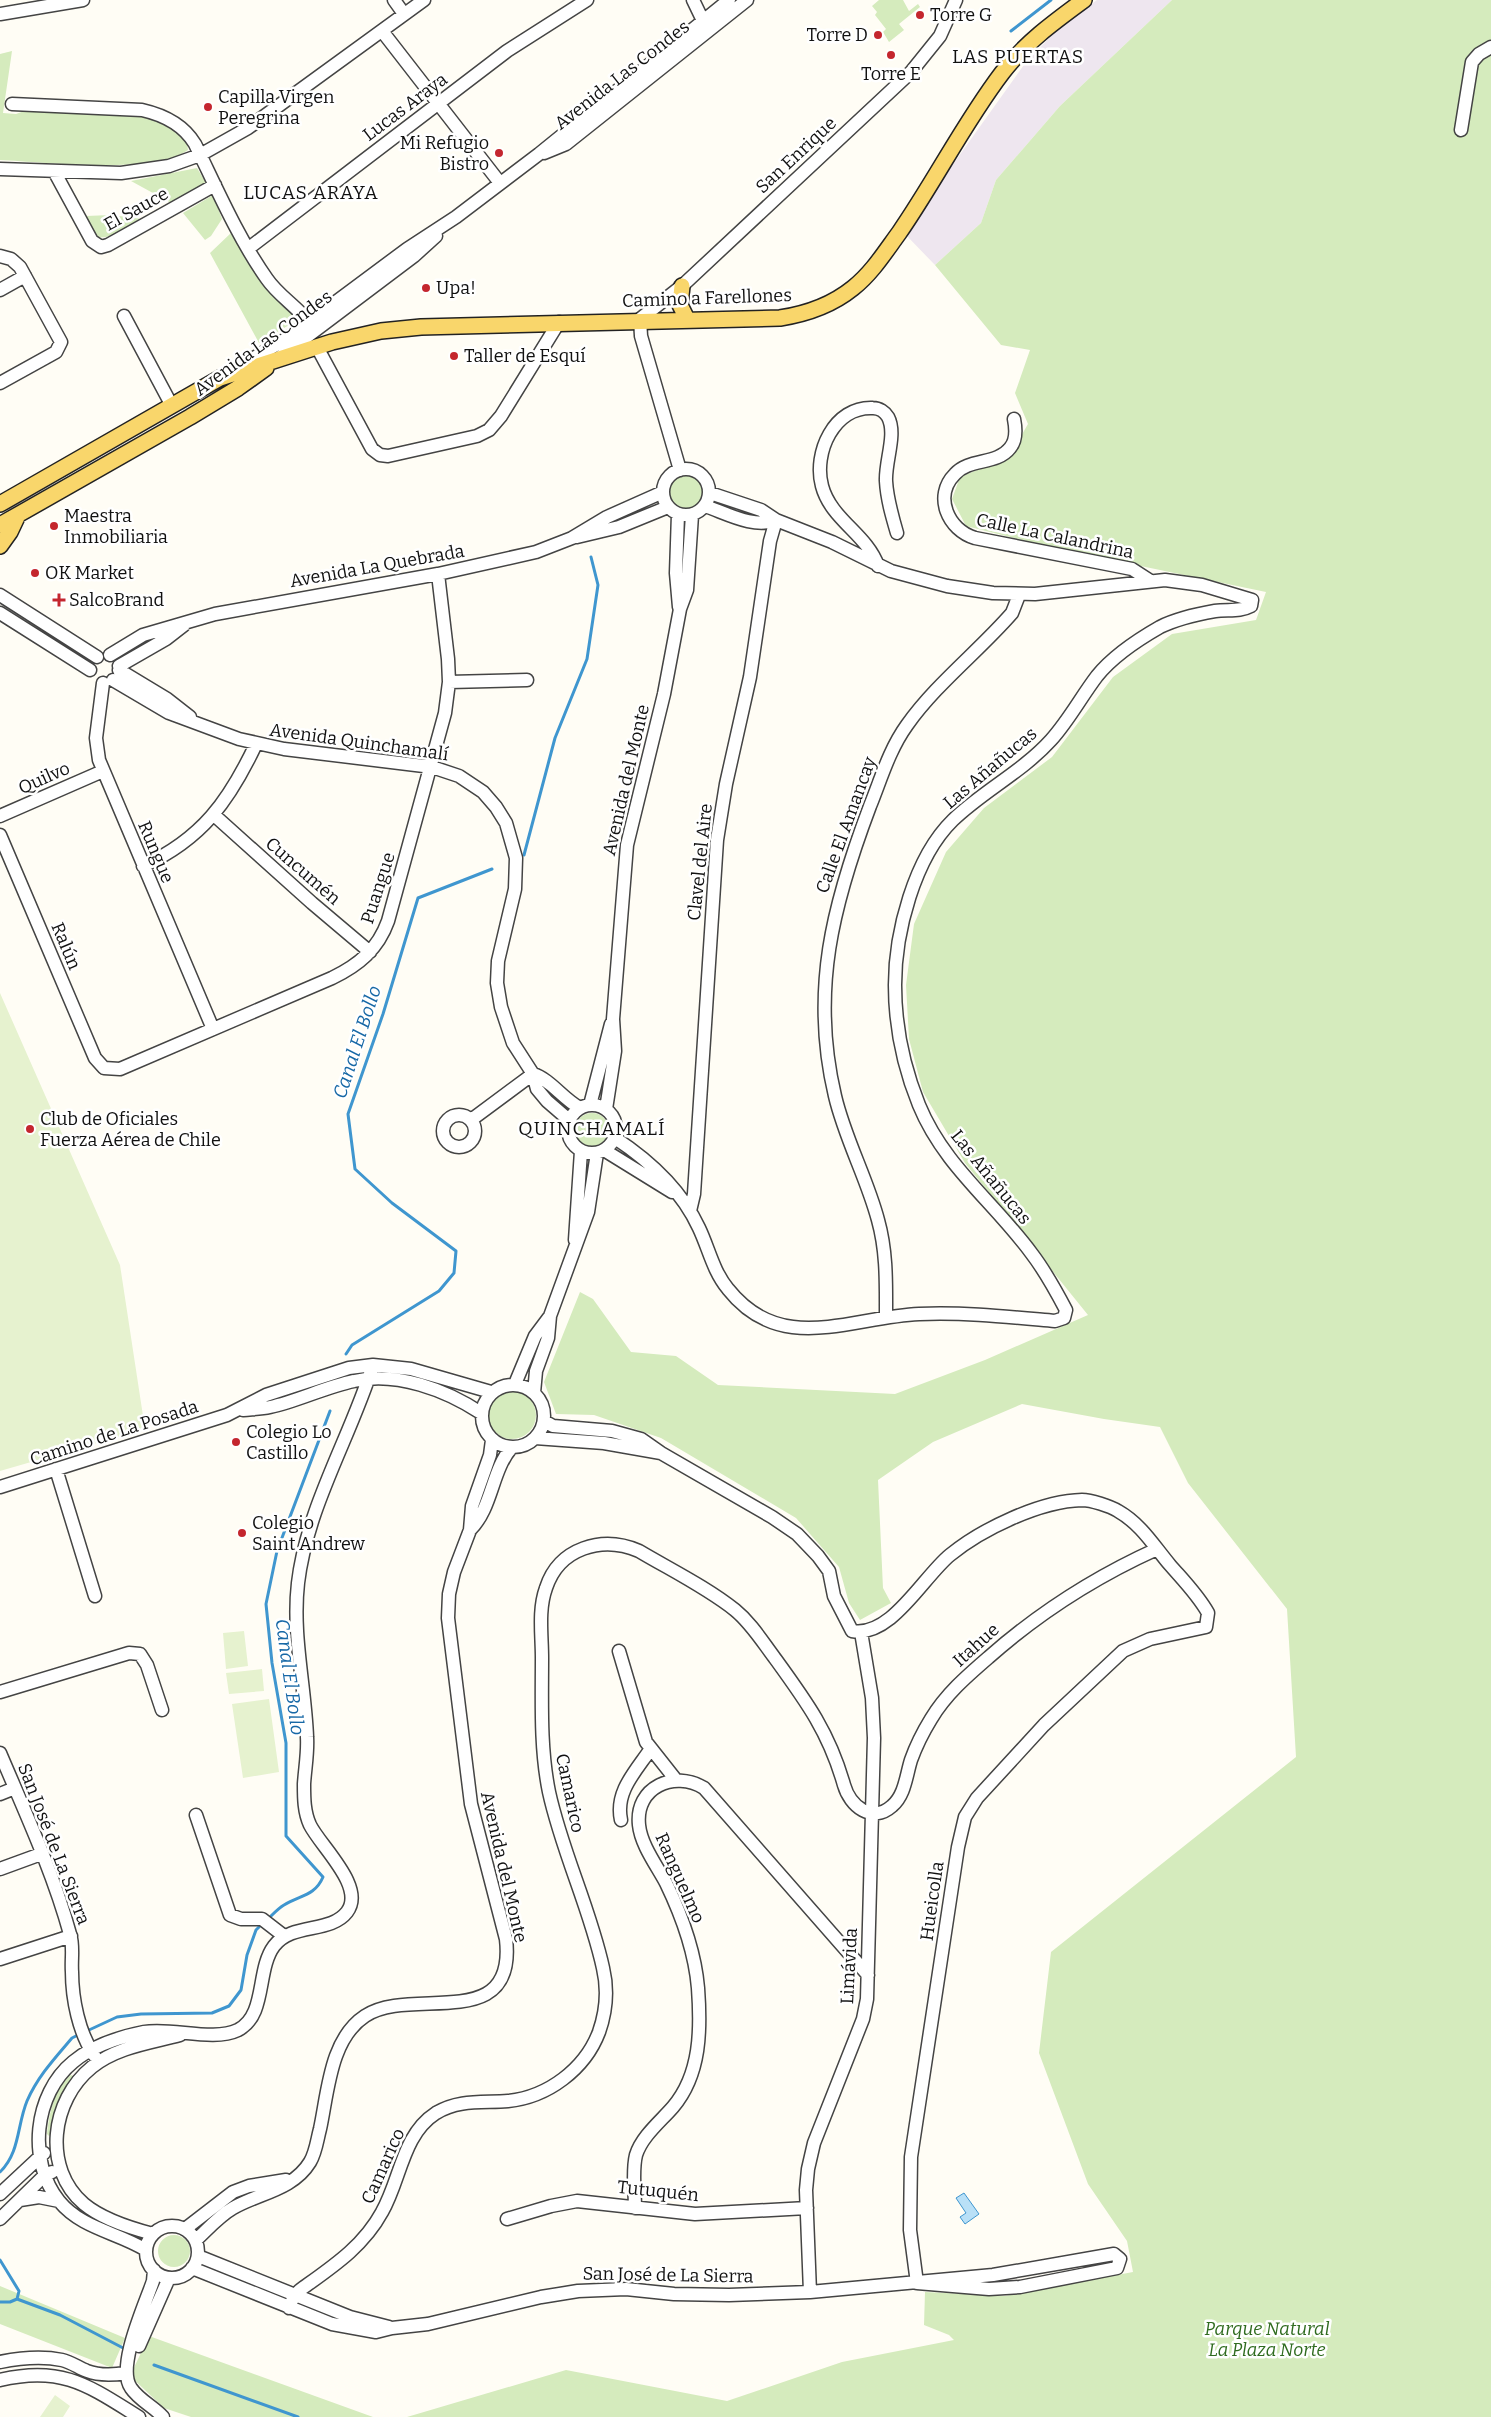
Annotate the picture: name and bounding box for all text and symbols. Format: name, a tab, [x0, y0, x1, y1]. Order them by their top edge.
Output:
place label: Torre G	[930, 4, 992, 26]
marker: Torre G	[914, 9, 926, 21]
street label: Avenida Las Condes	[550, 15, 694, 135]
place label: Torre D	[806, 24, 868, 46]
marker: Torre D	[872, 29, 884, 41]
district label: LAS PUERTAS	[952, 45, 1084, 68]
marker: Torre E	[885, 49, 897, 61]
place label: Torre E	[861, 63, 921, 85]
street label: Lucas Araya	[359, 68, 452, 146]
place label: Capilla Virgen Peregrina	[218, 86, 335, 129]
marker: Capilla Virgen Peregrina	[202, 101, 214, 113]
street label: San Enrique	[751, 112, 841, 198]
place label: Mi Refugio Bistro	[400, 132, 489, 175]
marker: Mi Refugio Bistro	[493, 147, 505, 159]
district label: LUCAS ARAYA	[243, 181, 379, 204]
street label: El Sauce	[100, 182, 172, 236]
place label: Upa!	[436, 277, 476, 299]
marker: Upa!	[420, 282, 432, 294]
street label: Camino a Farellones	[622, 284, 792, 312]
street label: Avenida Las Condes	[190, 286, 336, 400]
place label: Taller de Esquí	[464, 345, 586, 367]
marker: Taller de Esquí	[448, 350, 460, 362]
place label: Maestra Inmobiliaria	[64, 505, 168, 548]
street label: Calle La Calandrina	[974, 509, 1136, 563]
marker: Maestra Inmobiliaria	[48, 520, 60, 532]
street label: Avenida La Quebrada	[288, 540, 466, 592]
place label: OK Market	[45, 562, 134, 584]
marker: OK Market	[29, 567, 41, 579]
place label: SalcoBrand	[69, 589, 165, 611]
marker: SalcoBrand	[53, 594, 65, 606]
street label: Avenida del Monte	[598, 702, 654, 858]
street label: Avenida Quinchamalí	[268, 719, 450, 766]
street label: Las Añañucas	[939, 723, 1041, 813]
street label: Calle El Amancay	[811, 753, 881, 896]
street label: Quilvo	[15, 757, 73, 799]
street label: Clavel del Aire	[683, 802, 717, 922]
street label: Rungue	[133, 818, 179, 886]
street label: Cuncumén	[261, 832, 345, 910]
street label: Puangue	[356, 849, 400, 927]
street label: Ralún	[46, 919, 86, 973]
water label: Canal El Bollo	[328, 983, 386, 1101]
place label: Club de Oficiales Fuerza Aérea de Chile	[40, 1108, 221, 1151]
district label: QUINCHAMALÍ	[518, 1117, 666, 1140]
marker: Club de Oficiales Fuerza Aérea de Chile	[24, 1123, 36, 1135]
street label: Las Añañucas	[946, 1125, 1036, 1229]
street label: Camino de La Posada	[27, 1395, 201, 1471]
place label: Colegio Lo Castillo	[246, 1421, 332, 1464]
marker: Colegio Lo Castillo	[230, 1436, 242, 1448]
place label: Colegio Saint Andrew	[252, 1512, 366, 1555]
marker: Colegio Saint Andrew	[236, 1527, 248, 1539]
water label: Canal El Bollo	[270, 1617, 310, 1737]
street label: Itahue	[948, 1619, 1004, 1671]
street label: Camarico	[551, 1751, 589, 1835]
street label: San José de La Sierra	[13, 1760, 95, 1928]
street label: Avenida del Monte	[476, 1789, 532, 1945]
street label: Ranguelmo	[650, 1829, 710, 1927]
street label: Hueicolla	[916, 1860, 948, 1942]
street label: Limávida	[836, 1927, 862, 2005]
street label: Camarico	[357, 2125, 409, 2207]
street label: Tutuquén	[616, 2176, 700, 2206]
street label: San José de La Sierra	[582, 2263, 754, 2287]
park label: Parque Natural La Plaza Norte	[1204, 2318, 1330, 2361]

